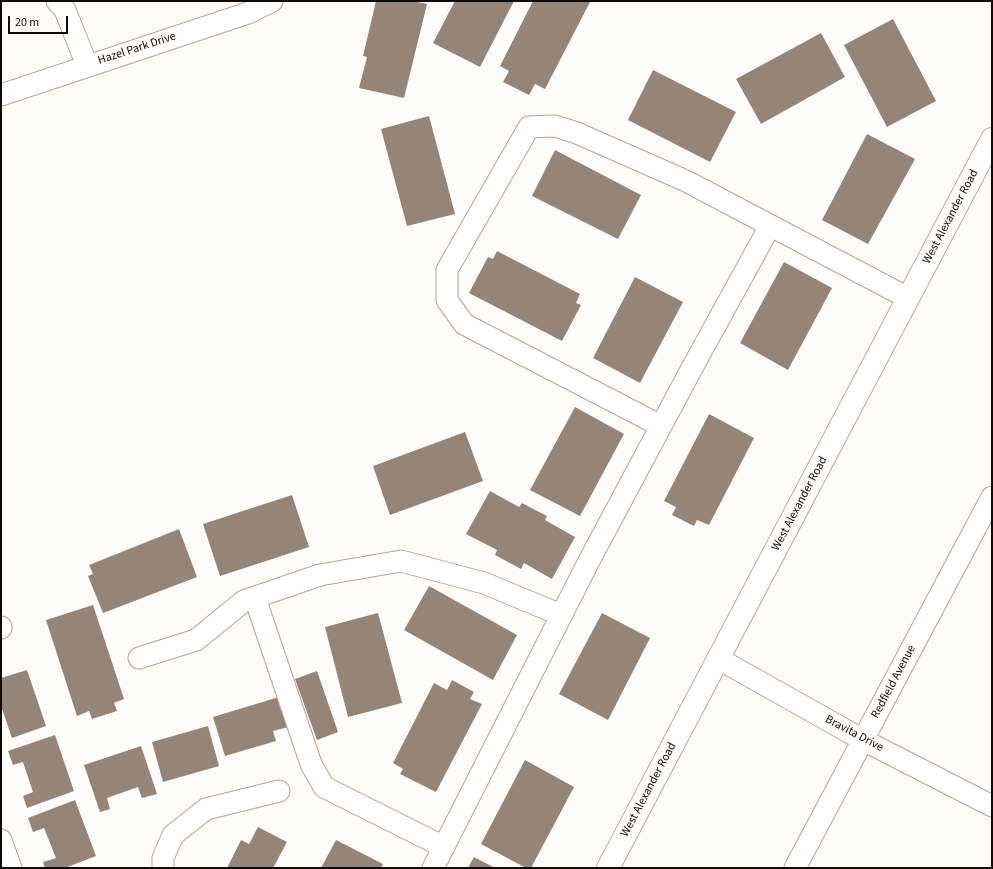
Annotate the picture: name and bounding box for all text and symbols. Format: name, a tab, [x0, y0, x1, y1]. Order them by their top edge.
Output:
scale bar	[10, 8, 70, 34]
text: 20 m	[15, 14, 39, 31]
street label: Hazel Park Drive	[96, 30, 178, 68]
street label: West Alexander Road	[920, 167, 982, 267]
street label: West Alexander Road	[769, 454, 831, 554]
street label: Redfield Avenue	[869, 643, 919, 721]
street label: Bravita Drive	[822, 713, 886, 755]
street label: West Alexander Road	[618, 740, 680, 840]

